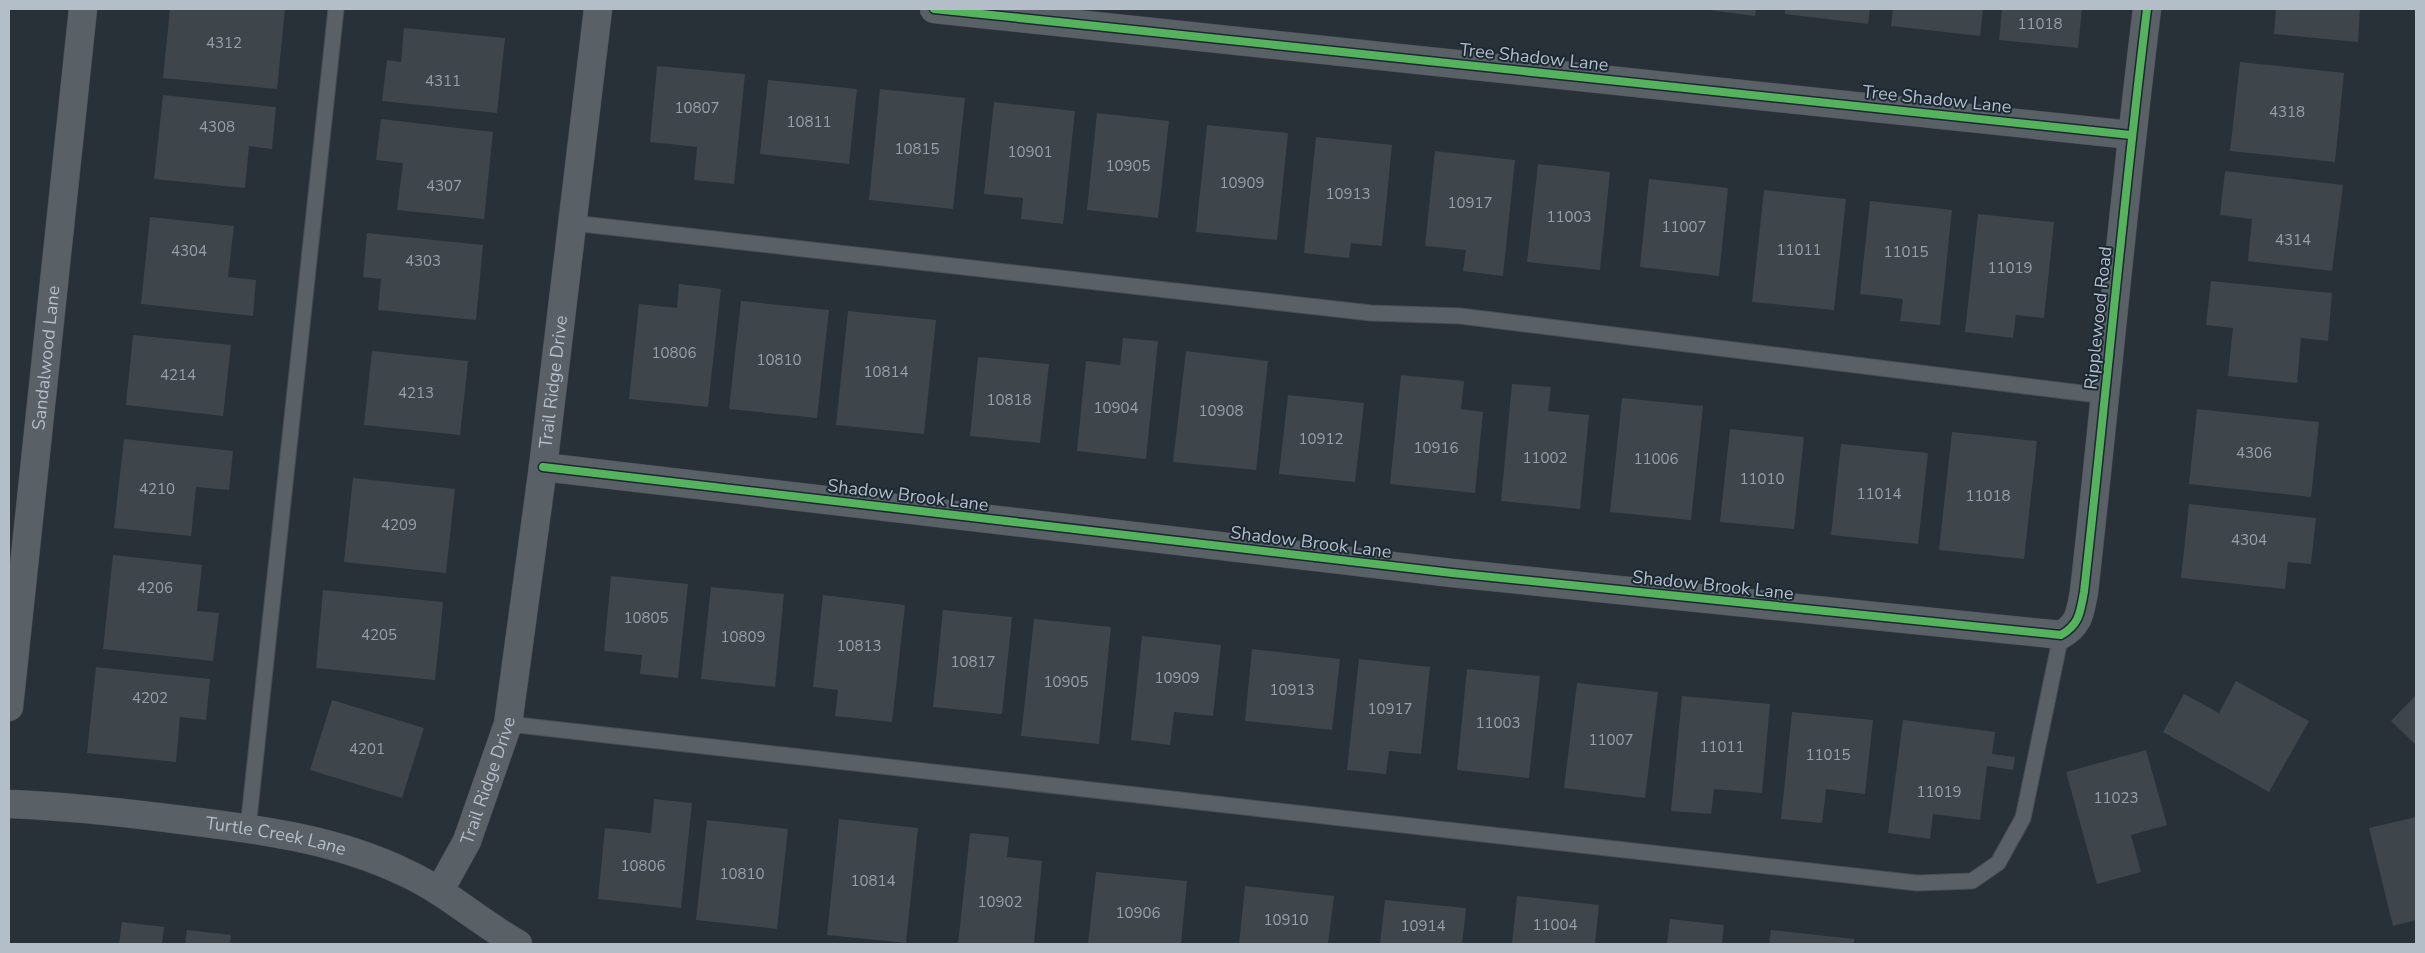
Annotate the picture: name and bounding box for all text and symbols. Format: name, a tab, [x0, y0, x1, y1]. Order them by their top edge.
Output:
house number: 11018	[2017, 14, 2063, 34]
house number: 4312	[206, 33, 242, 53]
street label: Tree Shadow Lane	[1458, 37, 1610, 77]
house number: 4311	[425, 71, 461, 91]
street label: Tree Shadow Lane	[1861, 79, 2013, 119]
house number: 10807	[674, 98, 720, 118]
house number: 4318	[2269, 102, 2305, 122]
house number: 10811	[786, 112, 832, 132]
house number: 4308	[199, 117, 235, 137]
house number: 10815	[894, 139, 940, 159]
house number: 10901	[1007, 142, 1053, 162]
house number: 10905	[1105, 156, 1151, 176]
house number: 10909	[1219, 173, 1265, 193]
house number: 4307	[426, 176, 462, 196]
house number: 10913	[1325, 184, 1371, 204]
house number: 10917	[1447, 193, 1493, 213]
house number: 11003	[1546, 207, 1592, 227]
house number: 11007	[1661, 217, 1707, 237]
house number: 4314	[2275, 230, 2311, 250]
house number: 11011	[1776, 240, 1822, 260]
house number: 4304	[171, 241, 207, 261]
house number: 11015	[1883, 242, 1929, 262]
street label: Ripplewood Road	[2079, 245, 2117, 391]
house number: 4303	[405, 251, 441, 271]
house number: 11019	[1987, 258, 2033, 278]
street label: Sandalwood Lane	[26, 284, 66, 431]
street label: Trail Ridge Drive	[533, 314, 573, 450]
house number: 10806	[651, 343, 697, 363]
house number: 10810	[756, 350, 802, 370]
house number: 10814	[863, 362, 909, 382]
house number: 4214	[160, 365, 196, 385]
house number: 4213	[398, 383, 434, 403]
house number: 10818	[986, 390, 1032, 410]
house number: 10904	[1093, 398, 1139, 418]
house number: 10908	[1198, 401, 1244, 421]
house number: 10912	[1298, 429, 1344, 449]
house number: 10916	[1413, 438, 1459, 458]
house number: 4306	[2236, 443, 2272, 463]
house number: 11002	[1522, 448, 1568, 468]
house number: 11006	[1633, 449, 1679, 469]
house number: 11010	[1739, 469, 1785, 489]
street label: Shadow Brook Lane	[826, 473, 990, 517]
house number: 4210	[139, 479, 175, 499]
house number: 11014	[1856, 484, 1902, 504]
house number: 11018	[1965, 486, 2011, 506]
house number: 4209	[381, 515, 417, 535]
street label: Shadow Brook Lane	[1229, 520, 1393, 564]
house number: 4304	[2231, 530, 2267, 550]
street label: Shadow Brook Lane	[1631, 565, 1795, 605]
house number: 4206	[137, 578, 173, 598]
house number: 10805	[623, 608, 669, 628]
house number: 4205	[361, 625, 397, 645]
house number: 10809	[720, 627, 766, 647]
house number: 10813	[836, 636, 882, 656]
house number: 10817	[950, 652, 996, 672]
house number: 10909	[1154, 668, 1200, 688]
house number: 10905	[1043, 672, 1089, 692]
house number: 10913	[1269, 680, 1315, 700]
house number: 4202	[132, 688, 168, 708]
house number: 10917	[1367, 699, 1413, 719]
house number: 11003	[1475, 713, 1521, 733]
street label: Trail Ridge Drive	[455, 715, 521, 848]
house number: 11007	[1588, 730, 1634, 750]
house number: 11011	[1699, 737, 1745, 757]
house number: 4201	[349, 739, 385, 759]
house number: 11015	[1805, 745, 1851, 765]
house number: 11019	[1916, 782, 1962, 802]
house number: 11023	[2093, 788, 2139, 808]
street label: Turtle Creek Lane	[204, 811, 349, 861]
house number: 10806	[620, 856, 666, 876]
house number: 10810	[719, 864, 765, 884]
house number: 10814	[850, 871, 896, 891]
house number: 10902	[977, 892, 1023, 912]
house number: 10906	[1115, 903, 1161, 923]
house number: 10910	[1263, 910, 1309, 930]
house number: 11004	[1532, 915, 1578, 935]
house number: 10914	[1400, 916, 1446, 936]

